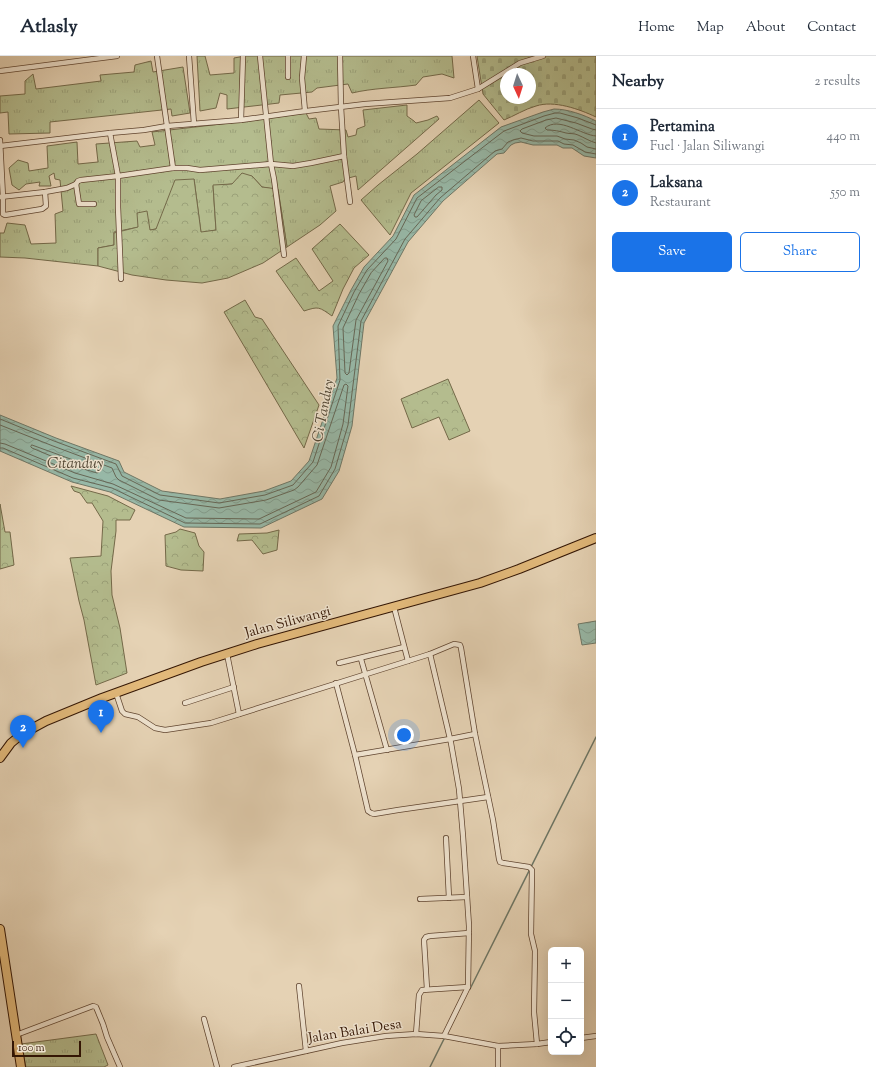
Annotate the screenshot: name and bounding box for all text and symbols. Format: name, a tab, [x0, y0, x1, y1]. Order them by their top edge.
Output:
text: Atlasly	[20, 14, 78, 41]
text: Home	[638, 18, 675, 38]
text: Map	[697, 18, 724, 38]
text: About	[746, 18, 785, 38]
text: Contact	[807, 18, 856, 38]
north arrow	[500, 68, 536, 104]
text: Nearby	[612, 70, 664, 94]
text: 2 results	[815, 73, 860, 91]
text: Pertamina	[650, 117, 715, 138]
text: 1	[623, 128, 627, 146]
text: 440 m	[827, 128, 860, 146]
text: Fuel · Jalan Siliwangi	[650, 138, 765, 156]
text: Laksana	[650, 173, 703, 194]
text: 2	[622, 184, 628, 202]
text: 550 m	[831, 184, 860, 202]
text: Restaurant	[650, 194, 711, 212]
button: Save	[612, 232, 732, 272]
button: Share	[740, 232, 860, 272]
water label: Ci Tanduy	[308, 378, 340, 444]
water label: Citanduy	[47, 454, 103, 475]
street label: Jalan Siliwangi	[242, 602, 333, 644]
pin: 1	[88, 700, 114, 733]
pin: 2	[10, 715, 36, 748]
your location	[394, 725, 414, 745]
map controls	[548, 947, 584, 1055]
button: +	[548, 947, 584, 983]
button: −	[548, 983, 584, 1019]
street label: Jalan Balai Desa	[306, 1015, 404, 1049]
button: locate	[548, 1019, 584, 1055]
scale bar	[12, 1039, 81, 1058]
text: 100 m	[18, 1040, 45, 1056]

